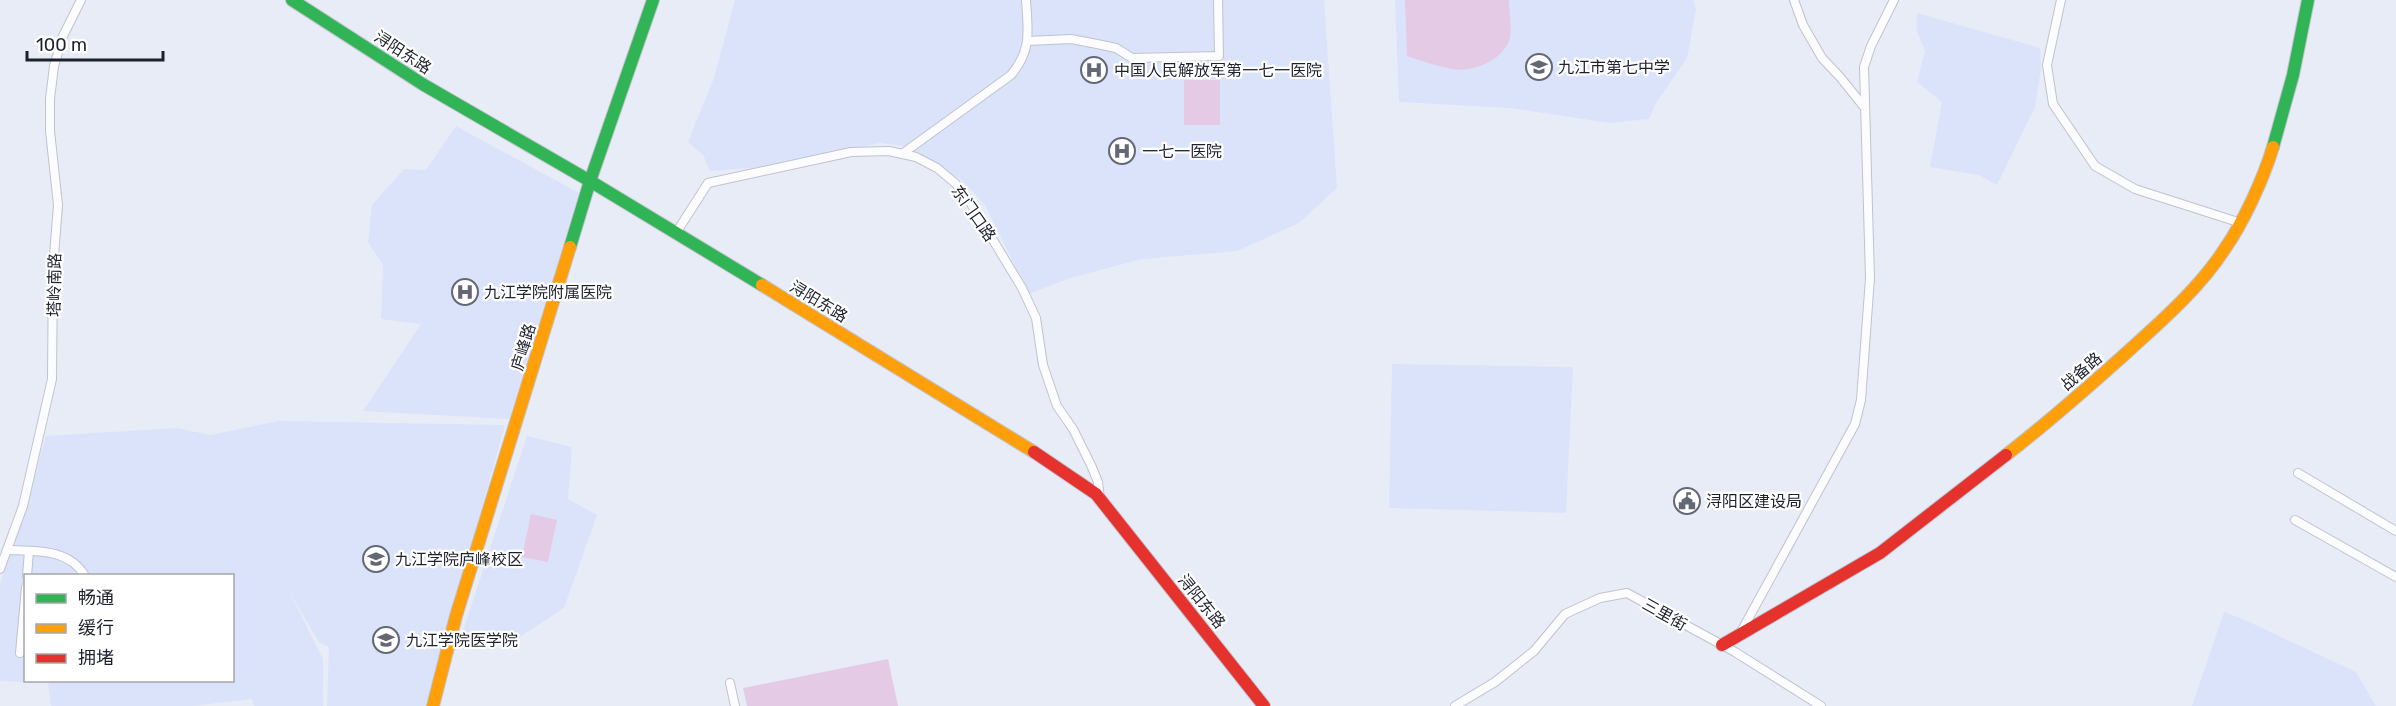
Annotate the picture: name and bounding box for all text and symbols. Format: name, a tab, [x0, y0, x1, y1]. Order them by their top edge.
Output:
scale bar	[27, 24, 164, 62]
street label: 浔阳东路	[371, 27, 435, 78]
text: 100 m	[36, 34, 87, 56]
school or university icon: 九江市第七中学	[1524, 52, 1554, 82]
hospital icon: 中国人民解放军第一七一医院	[1079, 55, 1109, 85]
place label: 九江市第七中学	[1558, 58, 1670, 77]
place label: 中国人民解放军第一七一医院	[1114, 61, 1322, 80]
hospital icon: 一七一医院	[1107, 136, 1137, 166]
place label: 一七一医院	[1142, 142, 1222, 161]
street label: 东门口路	[947, 182, 1000, 245]
street label: 塔岭南路	[44, 253, 65, 317]
hospital icon: 九江学院附属医院	[450, 277, 480, 307]
street label: 浔阳东路	[786, 277, 851, 326]
place label: 九江学院附属医院	[484, 283, 612, 302]
street label: 庐峰路	[507, 321, 540, 373]
street label: 战备路	[2057, 348, 2106, 394]
public building icon: 浔阳区建设局	[1672, 486, 1702, 516]
place label: 浔阳区建设局	[1706, 492, 1802, 511]
school or university icon: 九江学院庐峰校区	[361, 544, 391, 574]
place label: 九江学院庐峰校区	[395, 550, 523, 569]
street label: 浔阳东路	[1174, 570, 1229, 632]
legend	[24, 574, 234, 682]
text: 畅通	[78, 587, 114, 609]
street label: 三里街	[1639, 594, 1690, 634]
text: 缓行	[78, 617, 114, 639]
school or university icon: 九江学院医学院	[371, 625, 401, 655]
place label: 九江学院医学院	[406, 631, 518, 650]
text: 拥堵	[78, 647, 114, 669]

